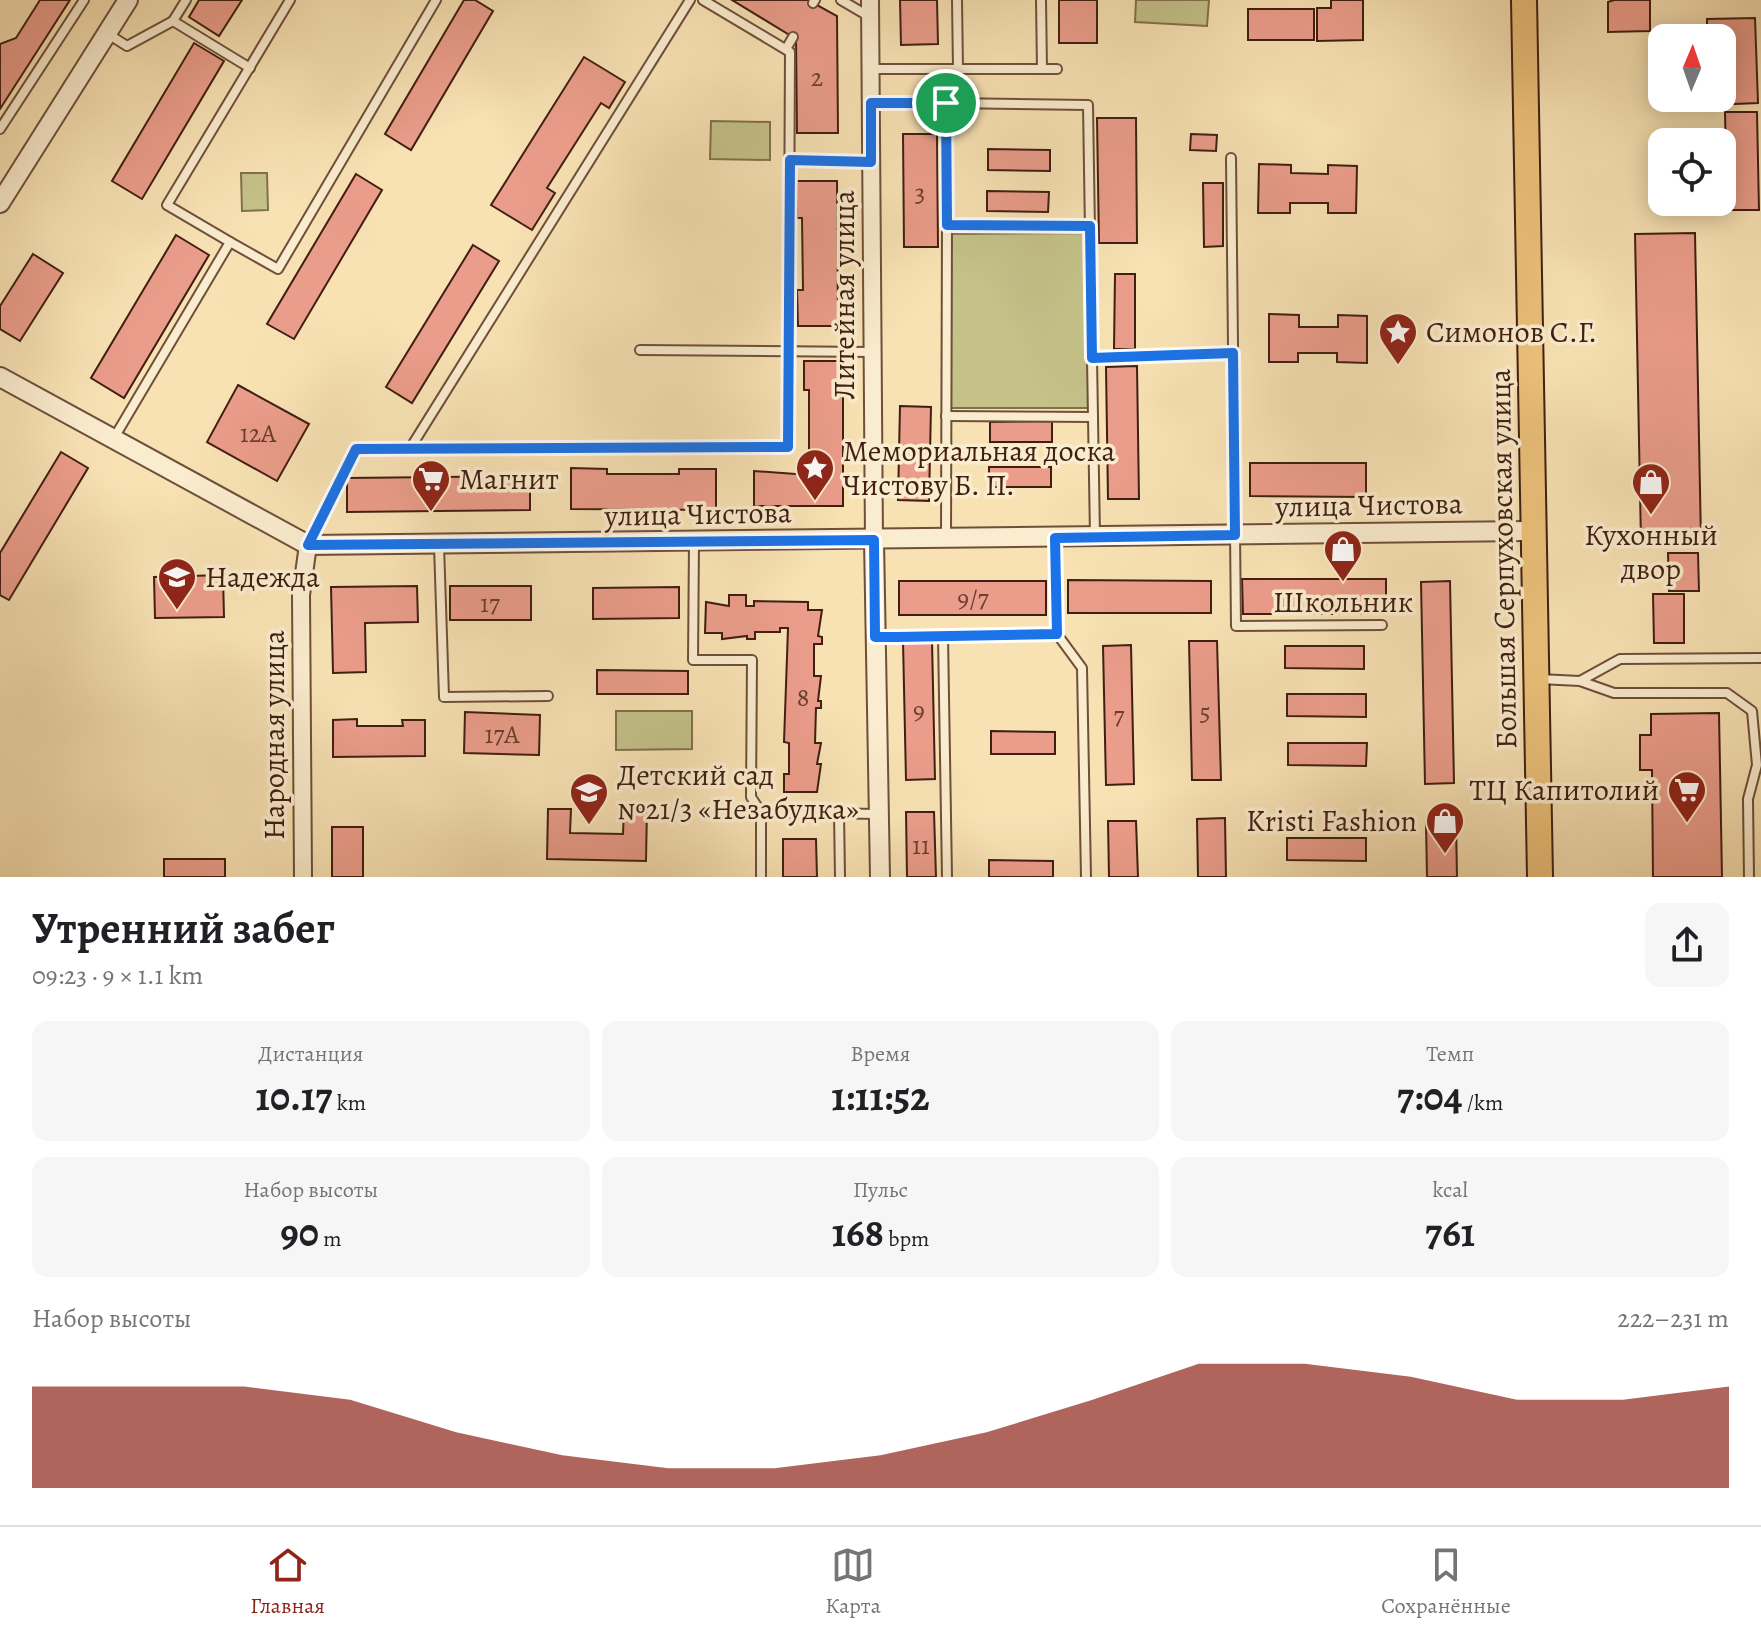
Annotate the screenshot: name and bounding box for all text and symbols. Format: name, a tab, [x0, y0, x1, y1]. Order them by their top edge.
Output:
north arrow	[1648, 24, 1736, 112]
map controls	[1648, 24, 1736, 216]
house number: 2	[811, 60, 823, 95]
pin	[912, 69, 980, 137]
icon: arrive	[924, 81, 968, 125]
button: locate	[1648, 128, 1736, 216]
house number: 3	[915, 175, 925, 210]
street label: Литейная улица	[824, 190, 864, 400]
place icon: Симонов С.Г.	[1377, 311, 1419, 366]
place label: Симонов С.Г.	[1426, 312, 1597, 352]
street label: Большая Серпуховская улица	[1480, 368, 1526, 750]
house number: 12А	[240, 416, 277, 451]
place label: Мемориальная доска Чистову Б. П.	[843, 431, 1116, 505]
place icon: Мемориальная доска Чистову Б. П.	[794, 447, 836, 502]
supermarket icon: Магнит	[410, 458, 452, 513]
place label: Магнит	[459, 459, 559, 499]
shop icon: Кухонный двор	[1630, 461, 1672, 516]
street label: улица Чистова	[1274, 483, 1463, 527]
street label: улица Чистова	[603, 492, 792, 536]
place label: Кухонный двор	[1584, 515, 1718, 589]
shop icon: Школьник	[1322, 528, 1364, 583]
school or university icon: Надежда	[156, 556, 198, 611]
place label: Надежда	[205, 557, 320, 597]
house number: 9/7	[957, 581, 989, 616]
place label: Школьник	[1273, 582, 1413, 622]
house number: 17	[480, 586, 500, 621]
street label: Народная улица	[254, 630, 294, 840]
house number: 8	[797, 680, 809, 715]
house number: 9	[913, 693, 925, 728]
house number: 5	[1199, 694, 1211, 729]
house number: 7	[1114, 698, 1125, 733]
house number: 17А	[485, 717, 520, 752]
place label: Детский сад №21/3 «Незабудка»	[617, 755, 859, 829]
supermarket icon: ТЦ Капитолий	[1666, 769, 1708, 824]
place label: ТЦ Капитолий	[1469, 770, 1659, 810]
school or university icon: Детский сад №21/3 «Незабудка»	[568, 771, 610, 826]
shop icon: Kristi Fashion	[1424, 800, 1466, 855]
place label: Kristi Fashion	[1246, 801, 1417, 841]
house number: 11	[912, 828, 930, 863]
text: Утренний забег	[32, 898, 335, 958]
button: share	[1645, 903, 1729, 987]
text: 09:23 · 9 × 1.1 km	[32, 958, 203, 993]
text: Дистанция	[258, 1039, 363, 1069]
text: Время	[851, 1039, 910, 1069]
text: Темп	[1426, 1039, 1474, 1069]
text: 10.17	[256, 1069, 332, 1124]
text: 1:11:52	[831, 1069, 930, 1124]
text: 7:04	[1397, 1069, 1463, 1124]
text: km	[332, 1088, 366, 1118]
text: /km	[1463, 1088, 1503, 1118]
text: Набор высоты	[243, 1175, 378, 1205]
text: Пульс	[853, 1175, 908, 1205]
text: kcal	[1433, 1175, 1468, 1205]
text: 90	[280, 1205, 319, 1260]
text: 168	[832, 1205, 884, 1260]
text: 761	[1425, 1205, 1475, 1260]
text: m	[319, 1224, 341, 1254]
text: bpm	[884, 1224, 929, 1254]
text: Набор высоты	[32, 1301, 191, 1336]
text: 222–231 m	[1617, 1301, 1729, 1336]
tab: Главная	[250, 1543, 325, 1621]
tab: Карта	[825, 1543, 881, 1621]
tab: Сохранённые	[1381, 1543, 1511, 1621]

